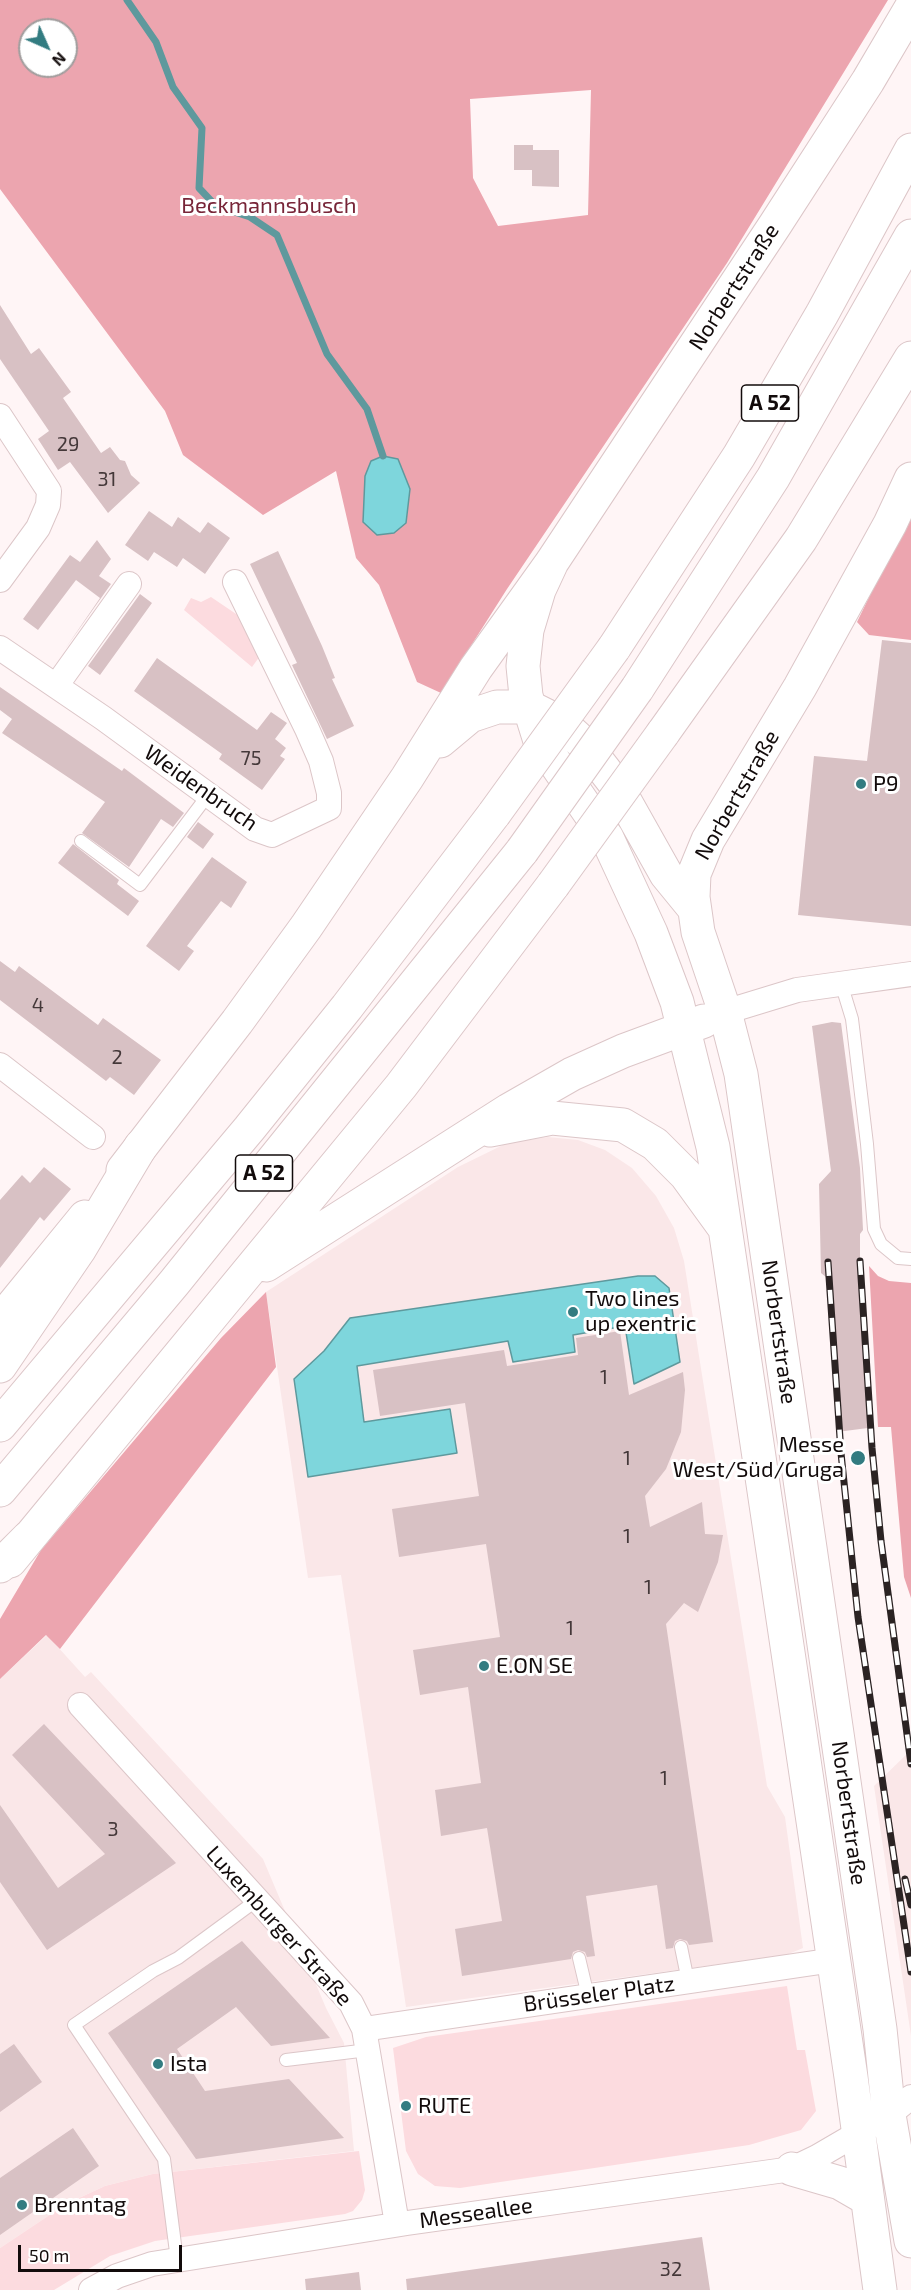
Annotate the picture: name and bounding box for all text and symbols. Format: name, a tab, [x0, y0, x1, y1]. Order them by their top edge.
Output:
north arrow	[18, 18, 78, 78]
text: N	[49, 49, 70, 70]
park label: Beckmannsbusch	[181, 193, 357, 219]
street label: Norbertstraße	[683, 219, 785, 355]
road number: A 52	[742, 385, 798, 421]
house number: 29	[57, 432, 79, 456]
house number: 31	[97, 467, 117, 491]
street label: Norbertstraße	[689, 725, 785, 865]
street label: Weidenbruch	[139, 739, 263, 837]
house number: 75	[241, 746, 261, 770]
place label: P9	[873, 771, 899, 797]
marker: P9	[854, 777, 868, 791]
house number: 4	[32, 993, 44, 1017]
house number: 2	[111, 1045, 123, 1069]
road number: A 52	[236, 1155, 292, 1191]
street label: Norbertstraße	[756, 1258, 802, 1406]
place label: Two lines up exentric	[585, 1286, 696, 1338]
marker: Two lines up exentric	[566, 1305, 580, 1319]
house number: 1	[600, 1365, 608, 1389]
place label: Messe West/Süd/Gruga	[673, 1432, 844, 1484]
house number: 1	[623, 1446, 631, 1470]
marker: Messe West/Süd/Gruga	[849, 1449, 867, 1467]
house number: 1	[623, 1524, 631, 1548]
house number: 1	[644, 1575, 652, 1599]
house number: 1	[566, 1616, 574, 1640]
place label: E.ON SE	[496, 1653, 573, 1679]
marker: E.ON SE	[477, 1659, 491, 1673]
street label: Norbertstraße	[826, 1739, 872, 1887]
house number: 1	[660, 1766, 668, 1790]
house number: 3	[107, 1817, 119, 1841]
street label: Luxemburger Straße	[200, 1841, 358, 2011]
street label: Brüsseler Platz	[522, 1970, 676, 2018]
place label: Ista	[170, 2051, 207, 2077]
marker: Ista	[151, 2057, 165, 2071]
place label: RUTE	[418, 2093, 471, 2119]
marker: RUTE	[399, 2099, 413, 2113]
place label: Brenntag	[34, 2192, 126, 2218]
street label: Messeallee	[418, 2192, 534, 2234]
marker: Brenntag	[15, 2198, 29, 2212]
scale bar	[21, 2233, 184, 2271]
text: 50 m	[29, 2244, 69, 2266]
house number: 32	[660, 2257, 682, 2281]

